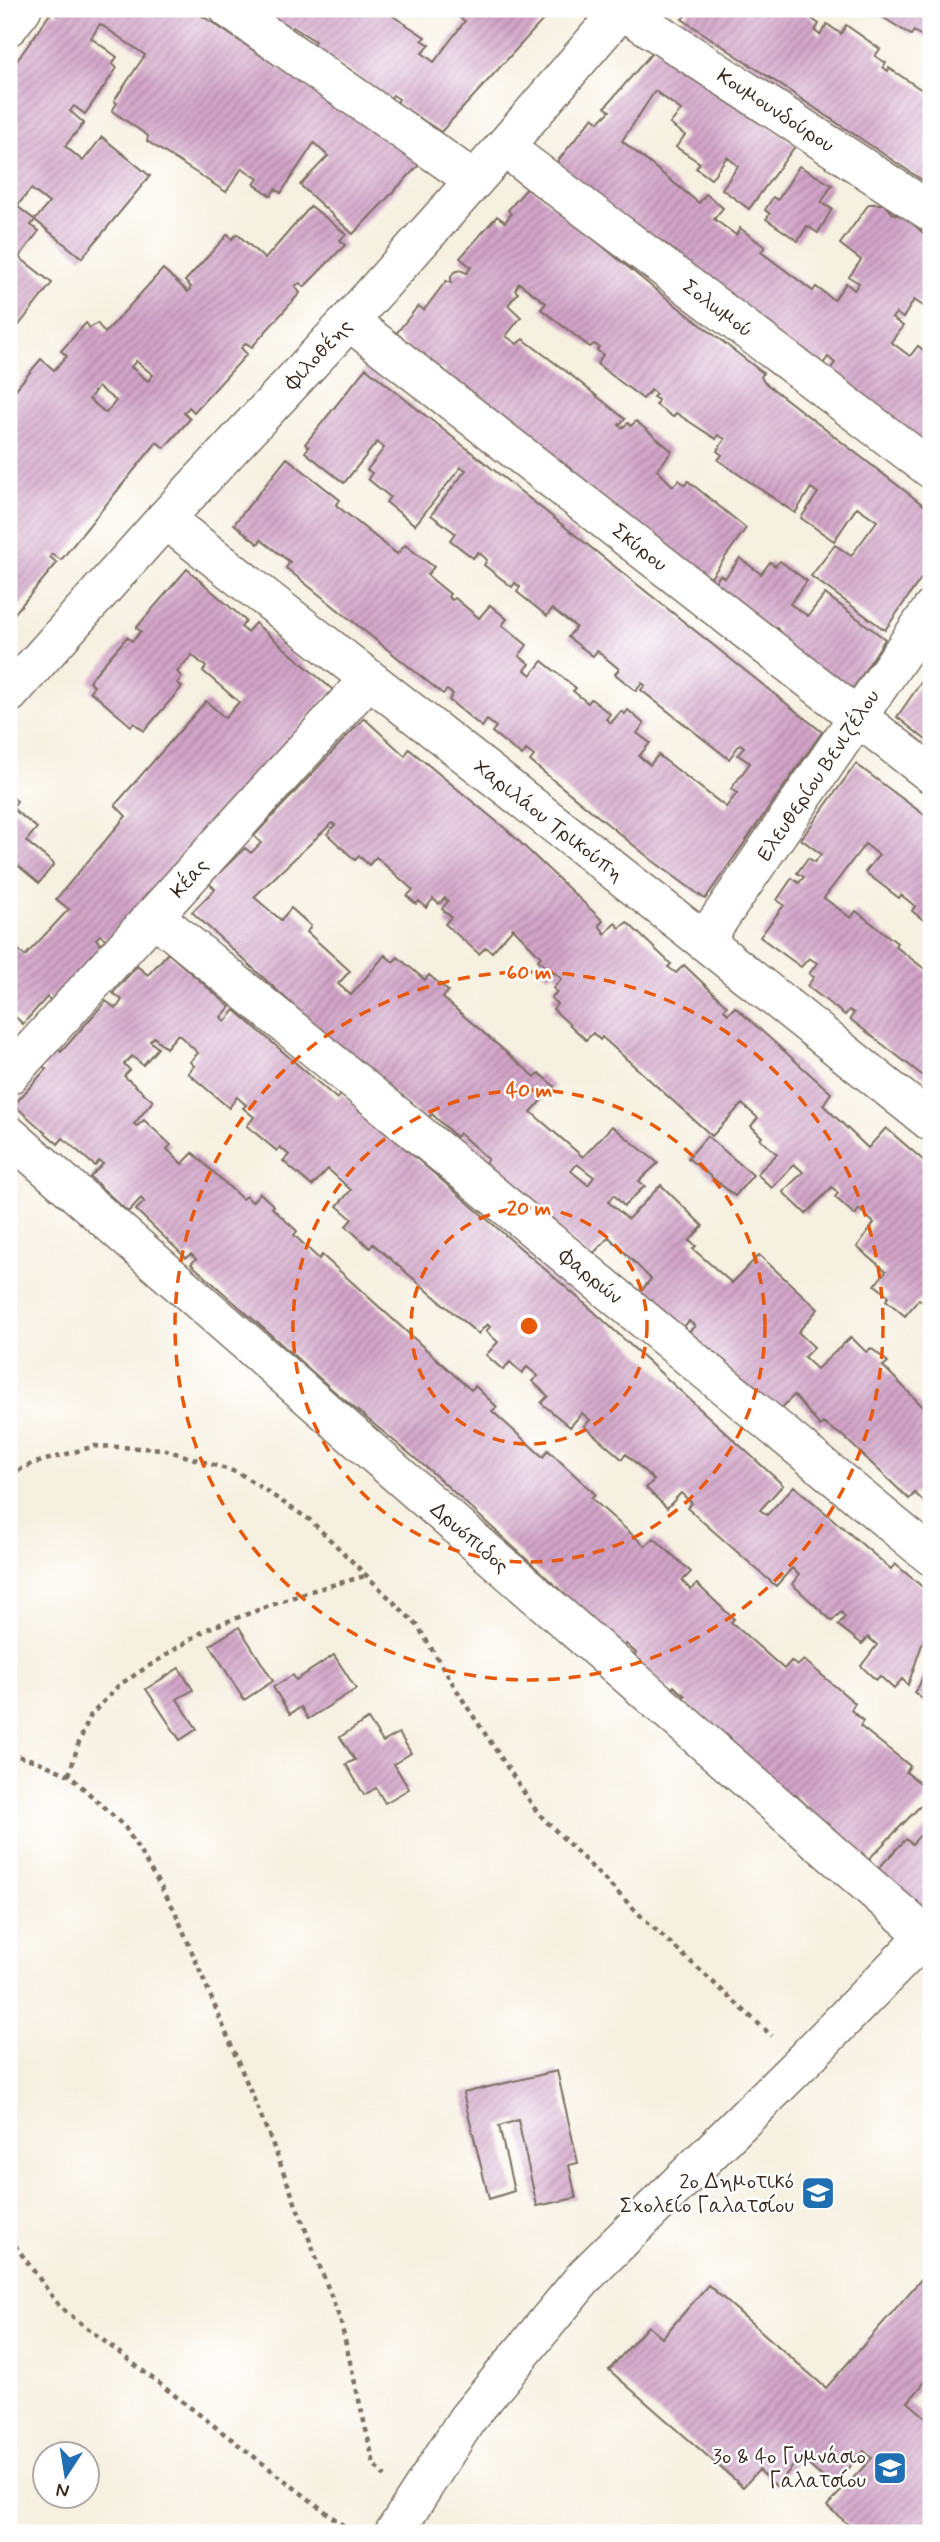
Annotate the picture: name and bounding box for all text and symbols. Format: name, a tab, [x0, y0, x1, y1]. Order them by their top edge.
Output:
street label: Κουμουνδούρου	[711, 62, 840, 159]
street label: Σολωμού	[676, 273, 758, 345]
street label: Φιλοθέης	[277, 312, 359, 397]
street label: Σκύρου	[606, 517, 673, 578]
street label: Ελευθερίου Βενιζέλου	[750, 684, 887, 867]
street label: Χαριλάου Τρικούπη	[467, 753, 629, 888]
street label: Κέας	[164, 852, 215, 905]
text: 60 m	[506, 959, 552, 987]
text: 40 m	[506, 1077, 553, 1105]
text: 20 m	[507, 1195, 552, 1223]
street label: Φαρρών	[552, 1242, 628, 1311]
centre of rings	[517, 1314, 541, 1338]
street label: Δρυόπιδος	[424, 1496, 515, 1580]
place label: 2ο Δημοτικό Σχολείο Γαλατσίου	[620, 2168, 794, 2220]
school or university icon: 2ο Δημοτικό Σχολείο Γαλατσίου	[799, 2174, 837, 2212]
north arrow	[32, 2440, 102, 2510]
place label: 3ο & 4ο Γυμνάσιο Γαλατσίου	[713, 2443, 866, 2495]
school or university icon: 3ο & 4ο Γυμνάσιο Γαλατσίου	[871, 2449, 909, 2487]
text: N	[54, 2477, 72, 2504]

